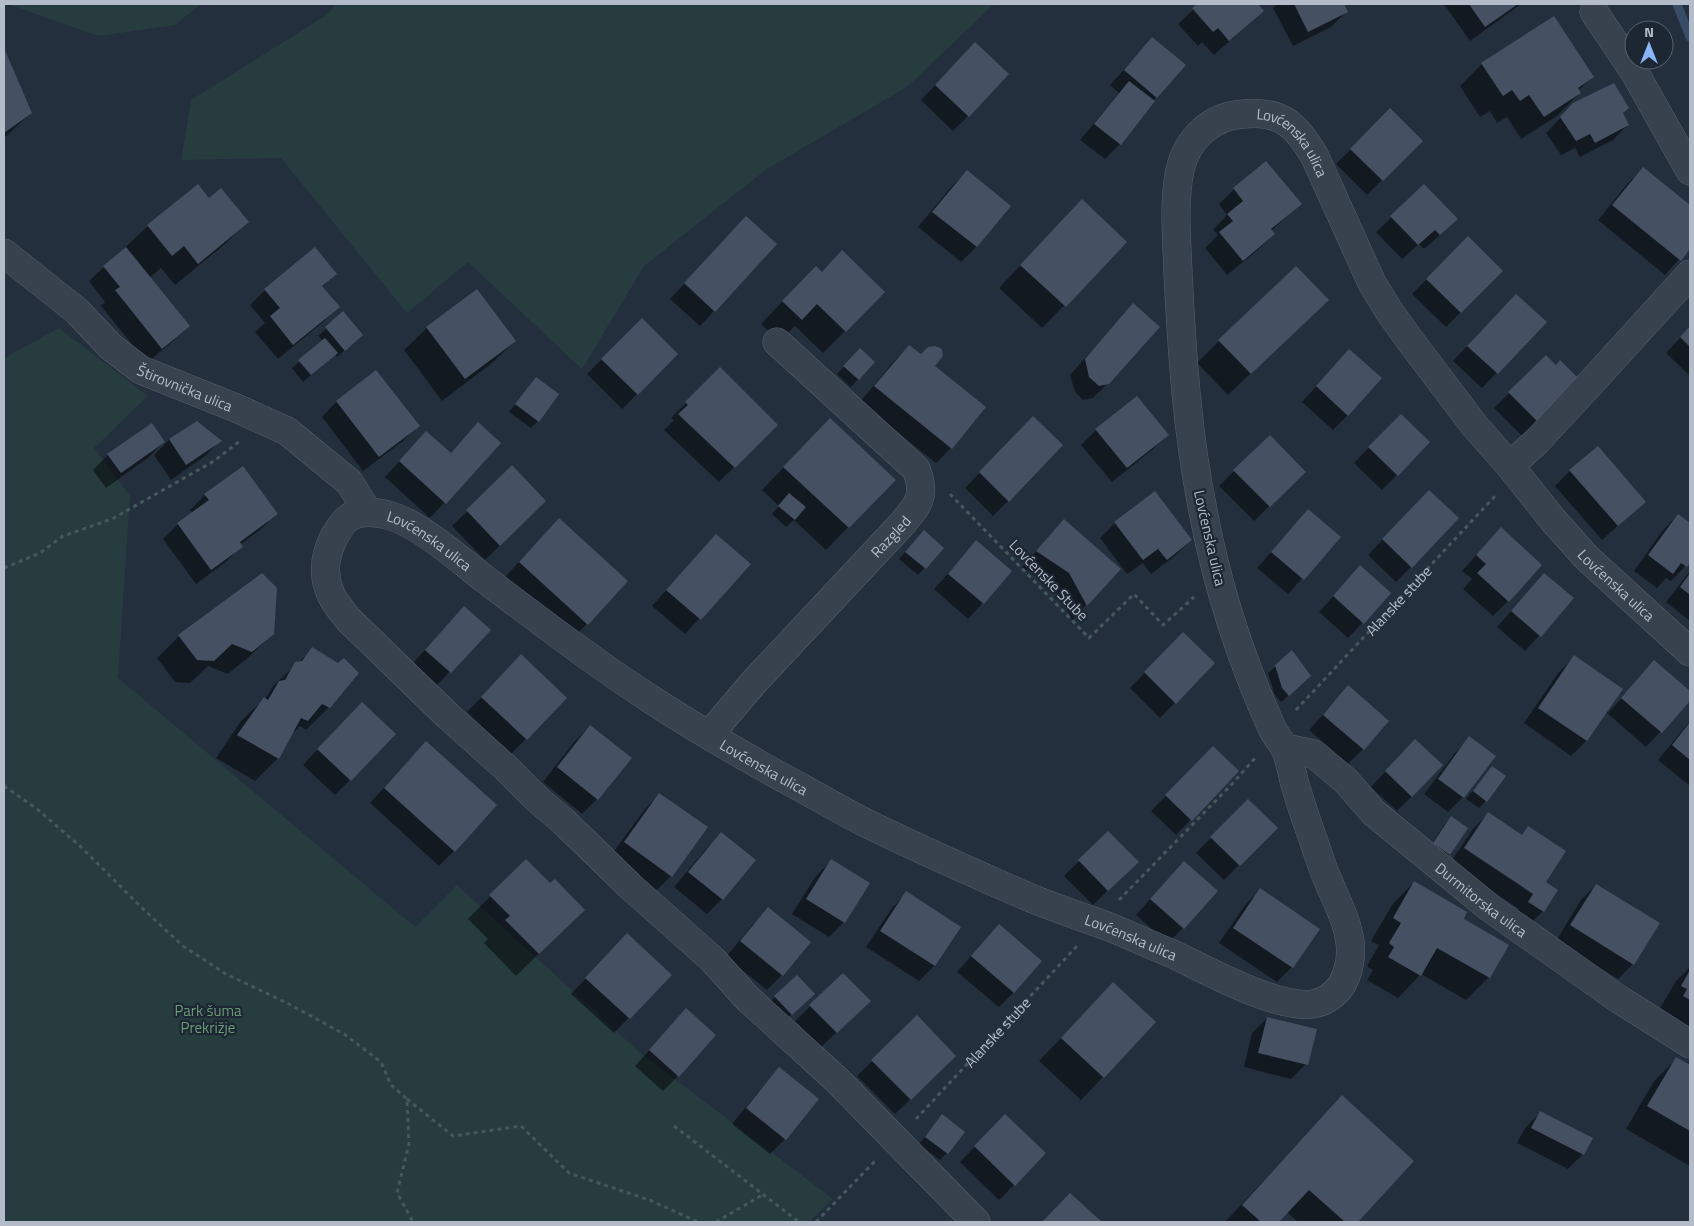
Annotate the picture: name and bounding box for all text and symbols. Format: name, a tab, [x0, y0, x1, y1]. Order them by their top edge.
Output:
north arrow	[1624, 20, 1674, 70]
text: N	[1644, 21, 1654, 42]
street label: Lovćenska ulica	[1256, 102, 1334, 181]
street label: Štirovnička ulica	[134, 358, 237, 417]
street label: Lovćenska ulica	[1188, 488, 1232, 589]
street label: Lovćenska ulica	[384, 504, 477, 577]
street label: Razgled	[865, 510, 916, 563]
street label: Lovćenske Stube	[1004, 534, 1094, 626]
street label: Lovćenska ulica	[1572, 544, 1661, 627]
street label: Alanske stube	[1360, 560, 1437, 640]
street label: Lovćenska ulica	[716, 733, 813, 801]
street label: Durmitorska ulica	[1431, 856, 1533, 943]
street label: Lovćenska ulica	[1082, 908, 1181, 966]
street label: Alanske stube	[958, 992, 1036, 1072]
park label: Park šuma Prekrižje	[174, 999, 242, 1039]

